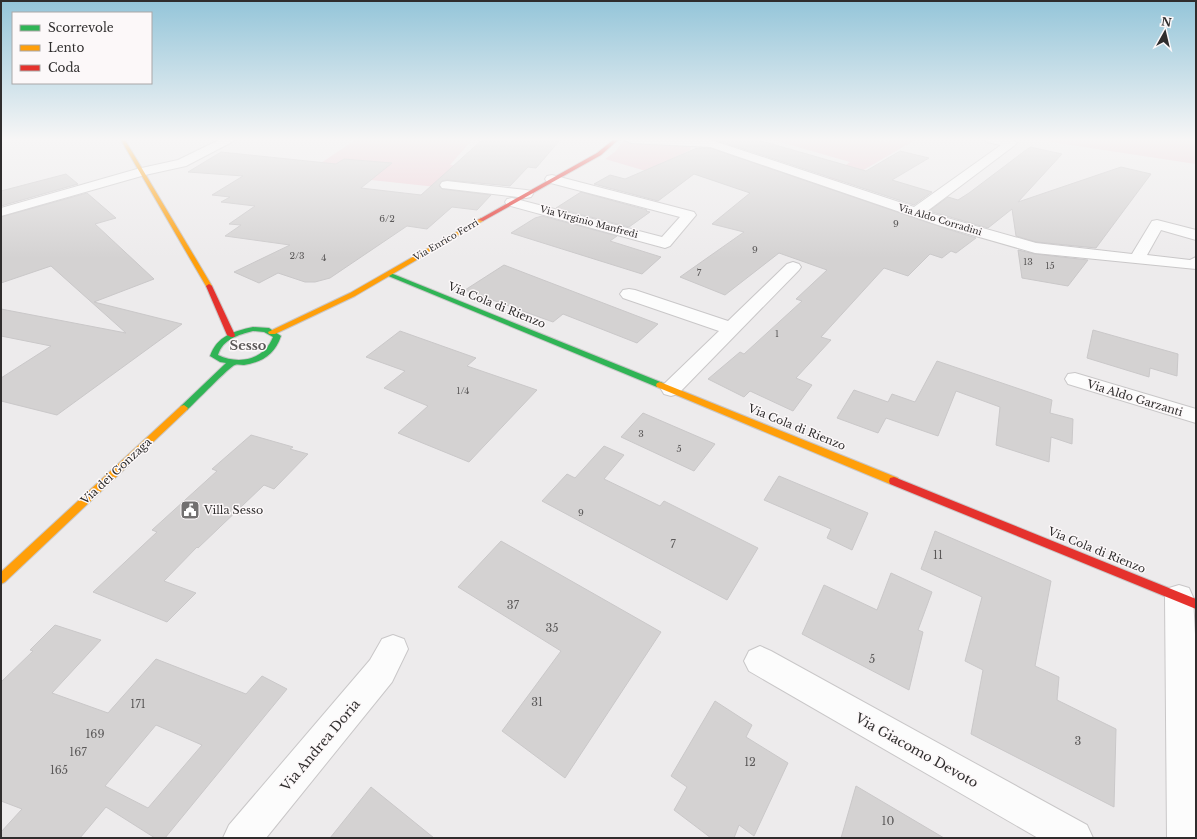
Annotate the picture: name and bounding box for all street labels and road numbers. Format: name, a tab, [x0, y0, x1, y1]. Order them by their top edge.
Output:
street label: Via Aldo Corradini	[896, 201, 983, 237]
street label: Via Virginio Manfredi	[538, 203, 639, 240]
street label: Via Enrico Ferri	[410, 216, 480, 263]
street label: Via Cola di Rienzo	[445, 279, 548, 331]
street label: Via Aldo Garzanti	[1084, 376, 1185, 419]
street label: Via Cola di Rienzo	[745, 401, 848, 453]
street label: Via dei Gonzaga	[77, 434, 155, 508]
street label: Via Cola di Rienzo	[1045, 524, 1148, 576]
street label: Via Andrea Doria	[276, 695, 364, 795]
street label: Via Giacomo Devoto	[851, 709, 981, 791]

